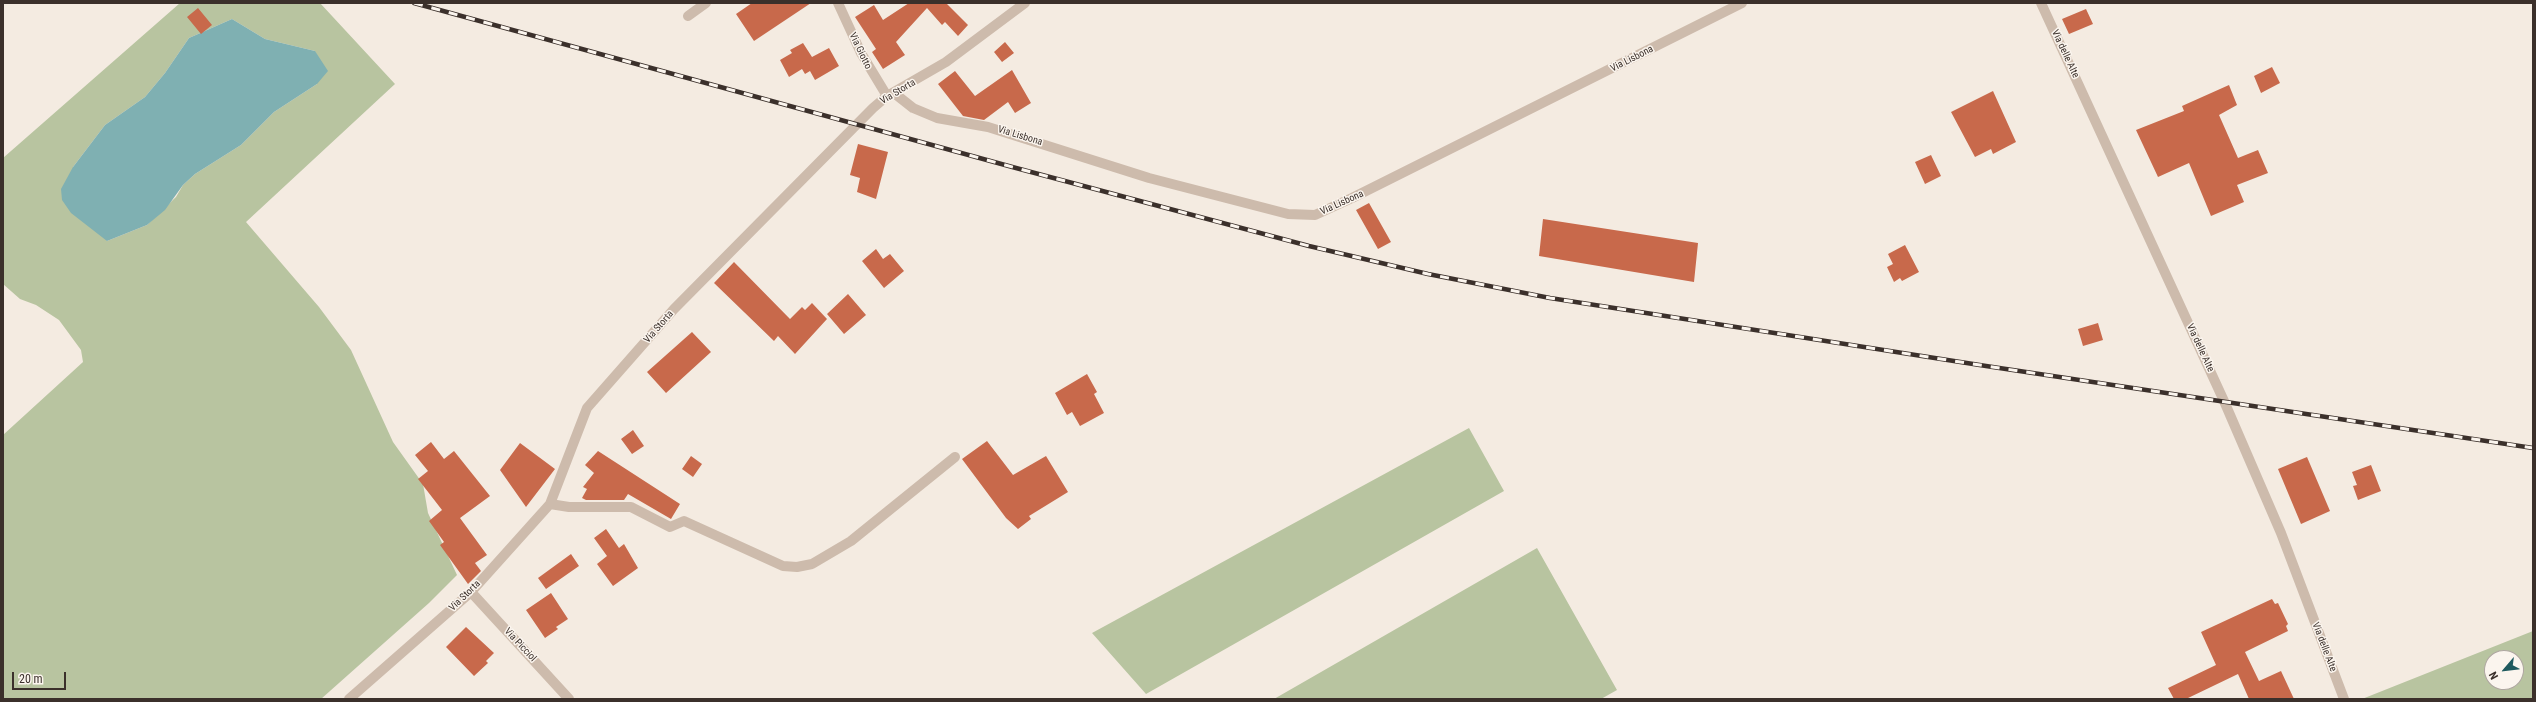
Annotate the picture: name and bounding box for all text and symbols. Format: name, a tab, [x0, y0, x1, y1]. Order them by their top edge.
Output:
street label: Via delle Alte	[2049, 28, 2081, 80]
street label: Via Giotto	[846, 31, 874, 71]
street label: Via Lisbona	[1609, 43, 1655, 75]
street label: Via Storta	[878, 77, 918, 107]
street label: Via Lisbona	[996, 124, 1044, 148]
street label: Via Lisbona	[1318, 188, 1366, 218]
street label: Via Storta	[642, 308, 676, 346]
street label: Via delle Alte	[2184, 322, 2216, 374]
street label: Via Storta	[447, 578, 483, 614]
street label: Via delle Alte	[2309, 621, 2339, 673]
street label: Via Picciol	[501, 626, 539, 664]
north arrow	[2484, 650, 2524, 690]
scale bar	[14, 664, 68, 690]
text: N	[2487, 669, 2501, 681]
text: 20 m	[19, 672, 43, 686]

